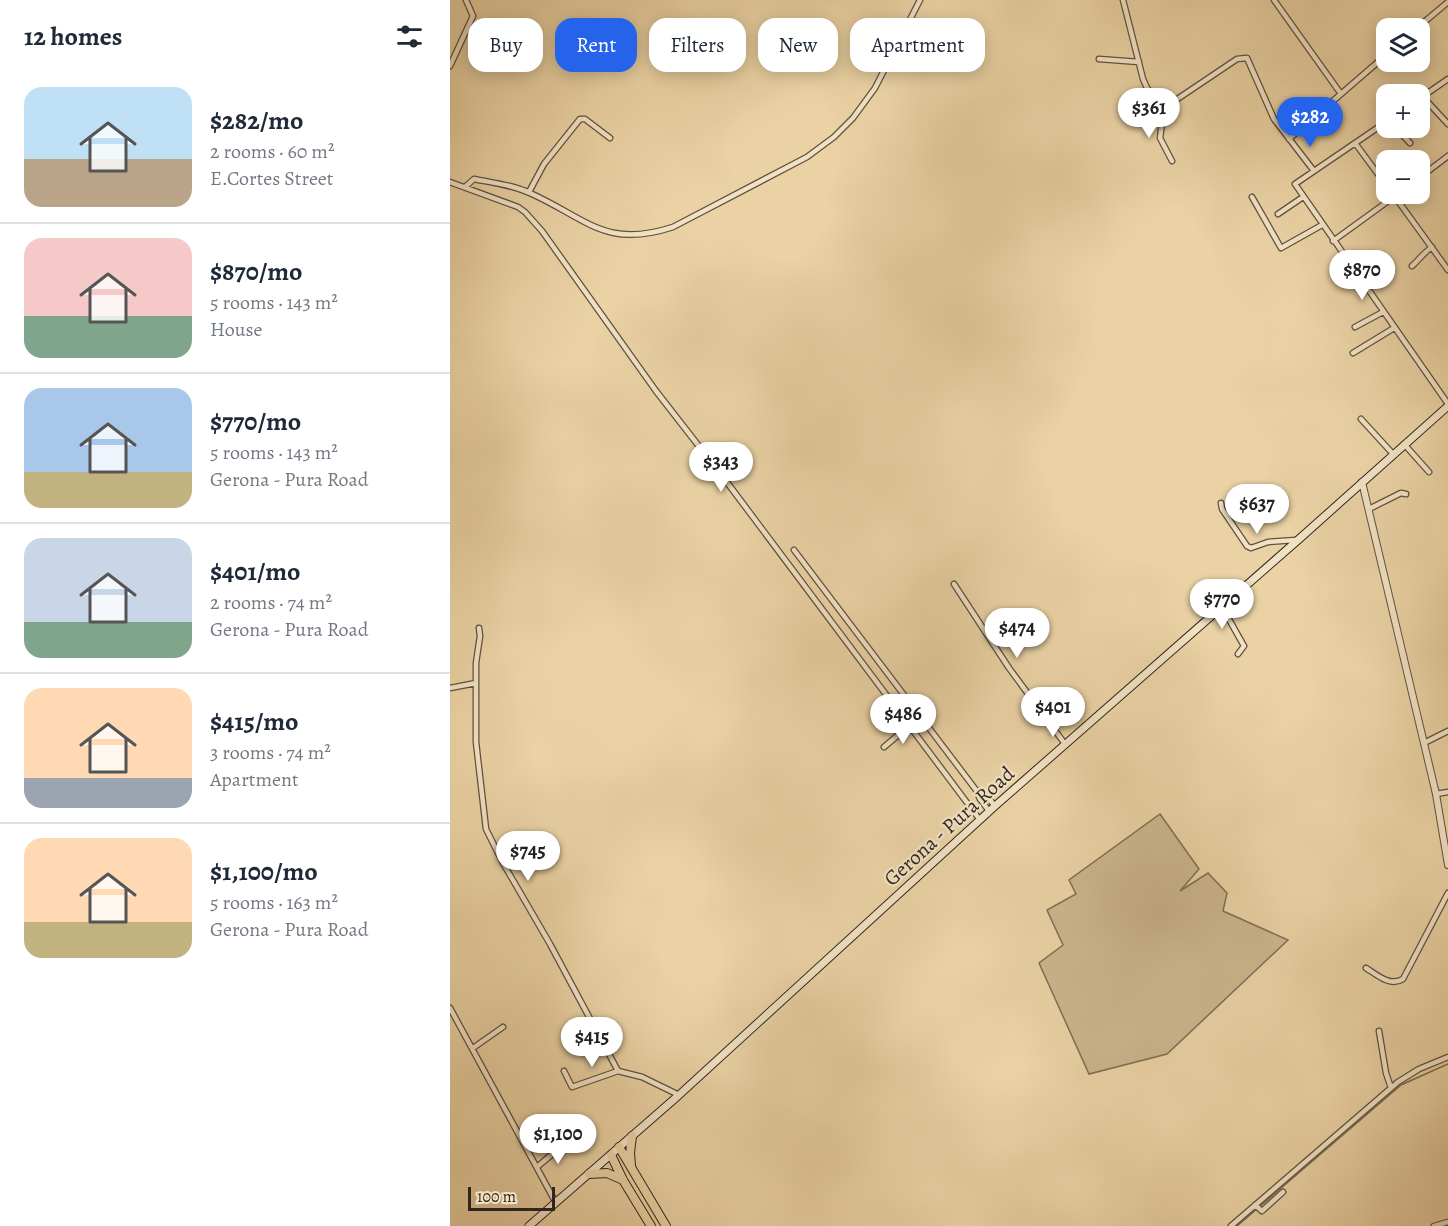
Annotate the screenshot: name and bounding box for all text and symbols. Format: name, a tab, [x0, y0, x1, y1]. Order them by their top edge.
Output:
chip: Buy	[468, 18, 543, 72]
chip: Rent	[555, 18, 637, 72]
chip: Filters	[649, 18, 746, 72]
chip: New	[758, 18, 838, 72]
chip: Apartment	[850, 18, 985, 72]
map controls	[1376, 18, 1430, 204]
button: layers	[1376, 18, 1430, 72]
text: 12 homes	[24, 19, 122, 54]
icon: filters	[393, 20, 426, 53]
button: +	[1376, 84, 1430, 138]
pin: $361	[1113, 88, 1185, 139]
text: $361	[1132, 94, 1166, 121]
pin: $282	[1274, 97, 1346, 148]
text: $282/mo	[210, 103, 303, 138]
text: $282	[1291, 103, 1329, 130]
icon: home	[72, 111, 144, 183]
text: 2 rooms · 60 m²	[210, 138, 334, 165]
button: −	[1376, 150, 1430, 204]
text: E.Cortes Street	[210, 165, 333, 192]
pin: $870	[1326, 250, 1398, 301]
text: $870/mo	[210, 254, 303, 289]
text: $870	[1343, 256, 1381, 283]
icon: home	[72, 262, 144, 334]
text: 5 rooms · 143 m²	[210, 289, 338, 316]
text: House	[210, 316, 262, 343]
text: $770/mo	[210, 404, 301, 439]
icon: home	[72, 412, 144, 484]
text: 5 rooms · 143 m²	[210, 439, 338, 466]
pin: $343	[685, 442, 757, 493]
text: $343	[703, 448, 739, 475]
text: Gerona - Pura Road	[210, 466, 369, 493]
pin: $637	[1221, 484, 1293, 535]
text: $637	[1239, 490, 1275, 517]
text: $401/mo	[210, 554, 300, 589]
icon: home	[72, 562, 144, 634]
pin: $770	[1186, 579, 1258, 630]
text: $770	[1204, 585, 1240, 612]
text: 2 rooms · 74 m²	[210, 589, 332, 616]
pin: $474	[981, 608, 1053, 659]
text: $474	[999, 614, 1035, 641]
text: Gerona - Pura Road	[210, 616, 369, 643]
pin: $401	[1017, 687, 1089, 738]
text: $401	[1035, 693, 1071, 720]
pin: $486	[867, 694, 939, 745]
text: $486	[884, 700, 922, 727]
text: $415/mo	[210, 704, 299, 739]
icon: home	[72, 712, 144, 784]
text: 3 rooms · 74 m²	[210, 739, 331, 766]
street label: Gerona - Pura Road	[878, 759, 1021, 892]
text: Apartment	[210, 766, 299, 793]
pin: $745	[492, 831, 564, 882]
text: $745	[510, 837, 546, 864]
text: $1,100/mo	[210, 854, 318, 889]
icon: home	[72, 862, 144, 934]
text: 5 rooms · 163 m²	[210, 889, 338, 916]
text: Gerona - Pura Road	[210, 916, 369, 943]
pin: $415	[556, 1017, 628, 1068]
text: $415	[575, 1023, 609, 1050]
pin: $1,100	[509, 1114, 607, 1165]
text: $1,100	[533, 1120, 583, 1147]
scale bar	[468, 1184, 555, 1212]
text: 100 m	[477, 1186, 516, 1208]

